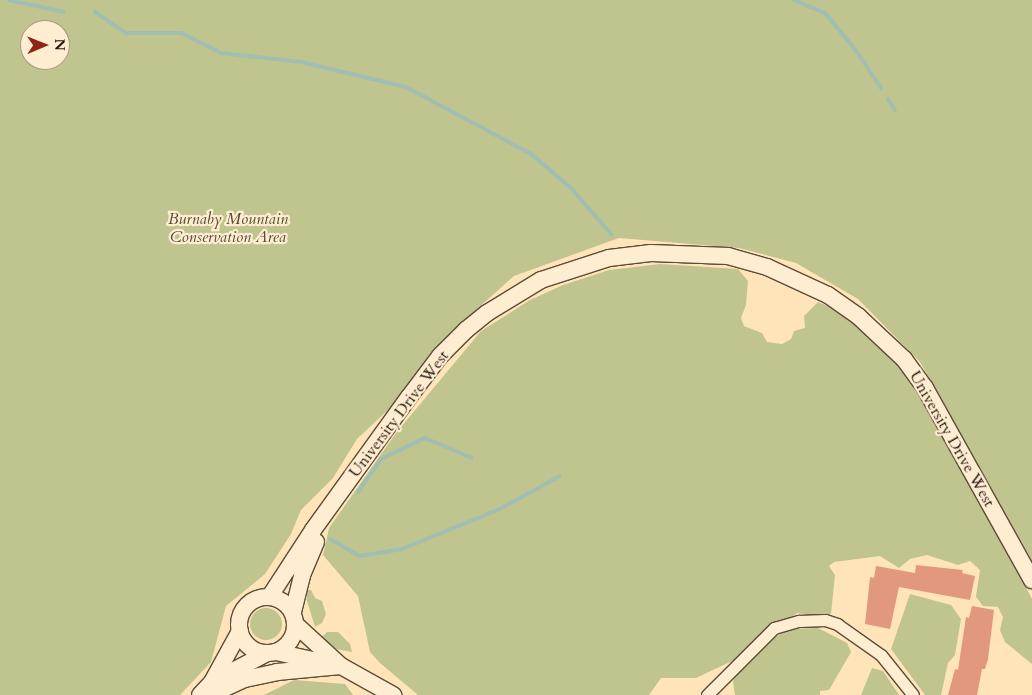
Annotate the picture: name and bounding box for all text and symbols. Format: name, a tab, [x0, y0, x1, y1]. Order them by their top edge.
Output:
north arrow	[20, 20, 70, 70]
text: N	[50, 39, 69, 51]
park label: Burnaby Mountain Conservation Area	[168, 209, 288, 247]
street label: University Drive West	[345, 347, 453, 481]
street label: University Drive West	[905, 368, 999, 510]

